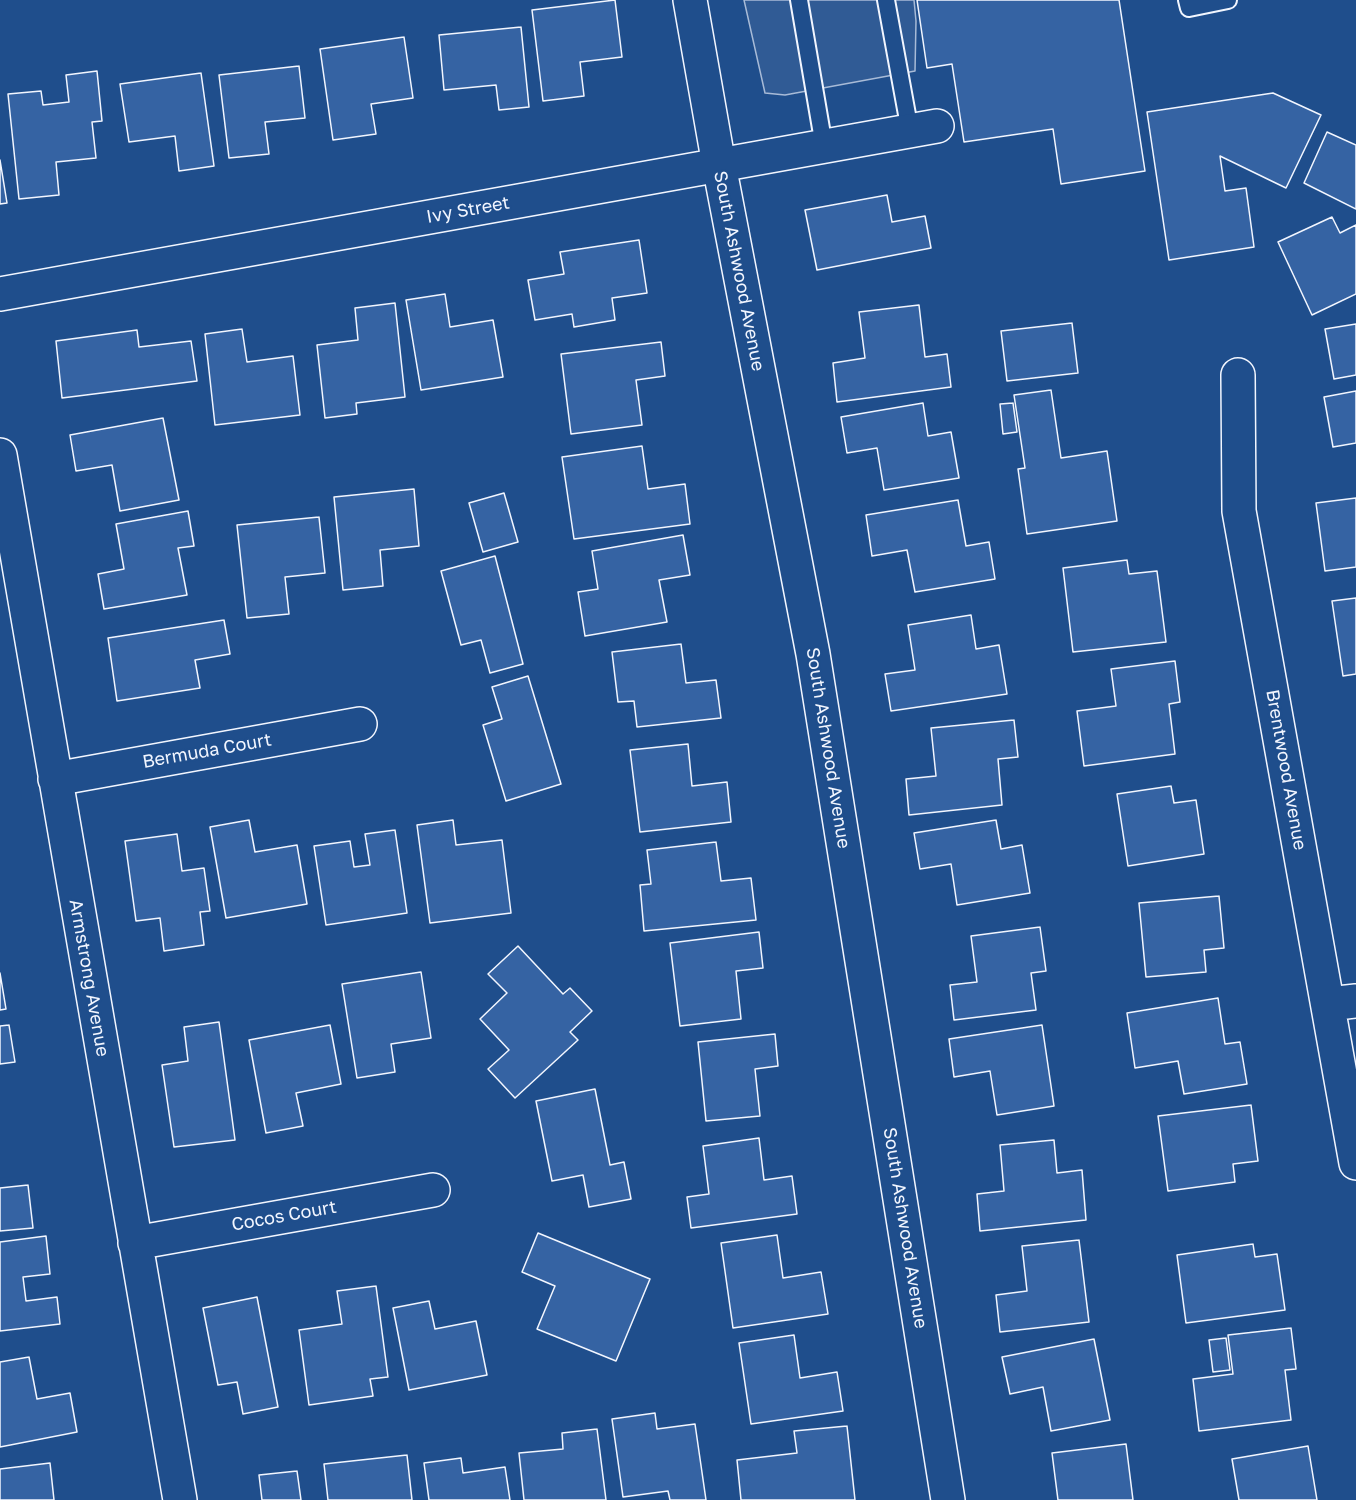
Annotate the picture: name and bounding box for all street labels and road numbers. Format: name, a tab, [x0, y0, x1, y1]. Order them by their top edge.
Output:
street label: South Ashwood Avenue	[709, 169, 769, 373]
street label: Ivy Street	[425, 192, 511, 228]
street label: South Ashwood Avenue	[801, 646, 855, 850]
street label: Brentwood Avenue	[1261, 688, 1311, 852]
street label: Bermuda Court	[141, 729, 273, 773]
street label: Armstrong Avenue	[65, 898, 113, 1058]
street label: South Ashwood Avenue	[878, 1126, 932, 1330]
street label: Cocos Court	[230, 1196, 338, 1236]

